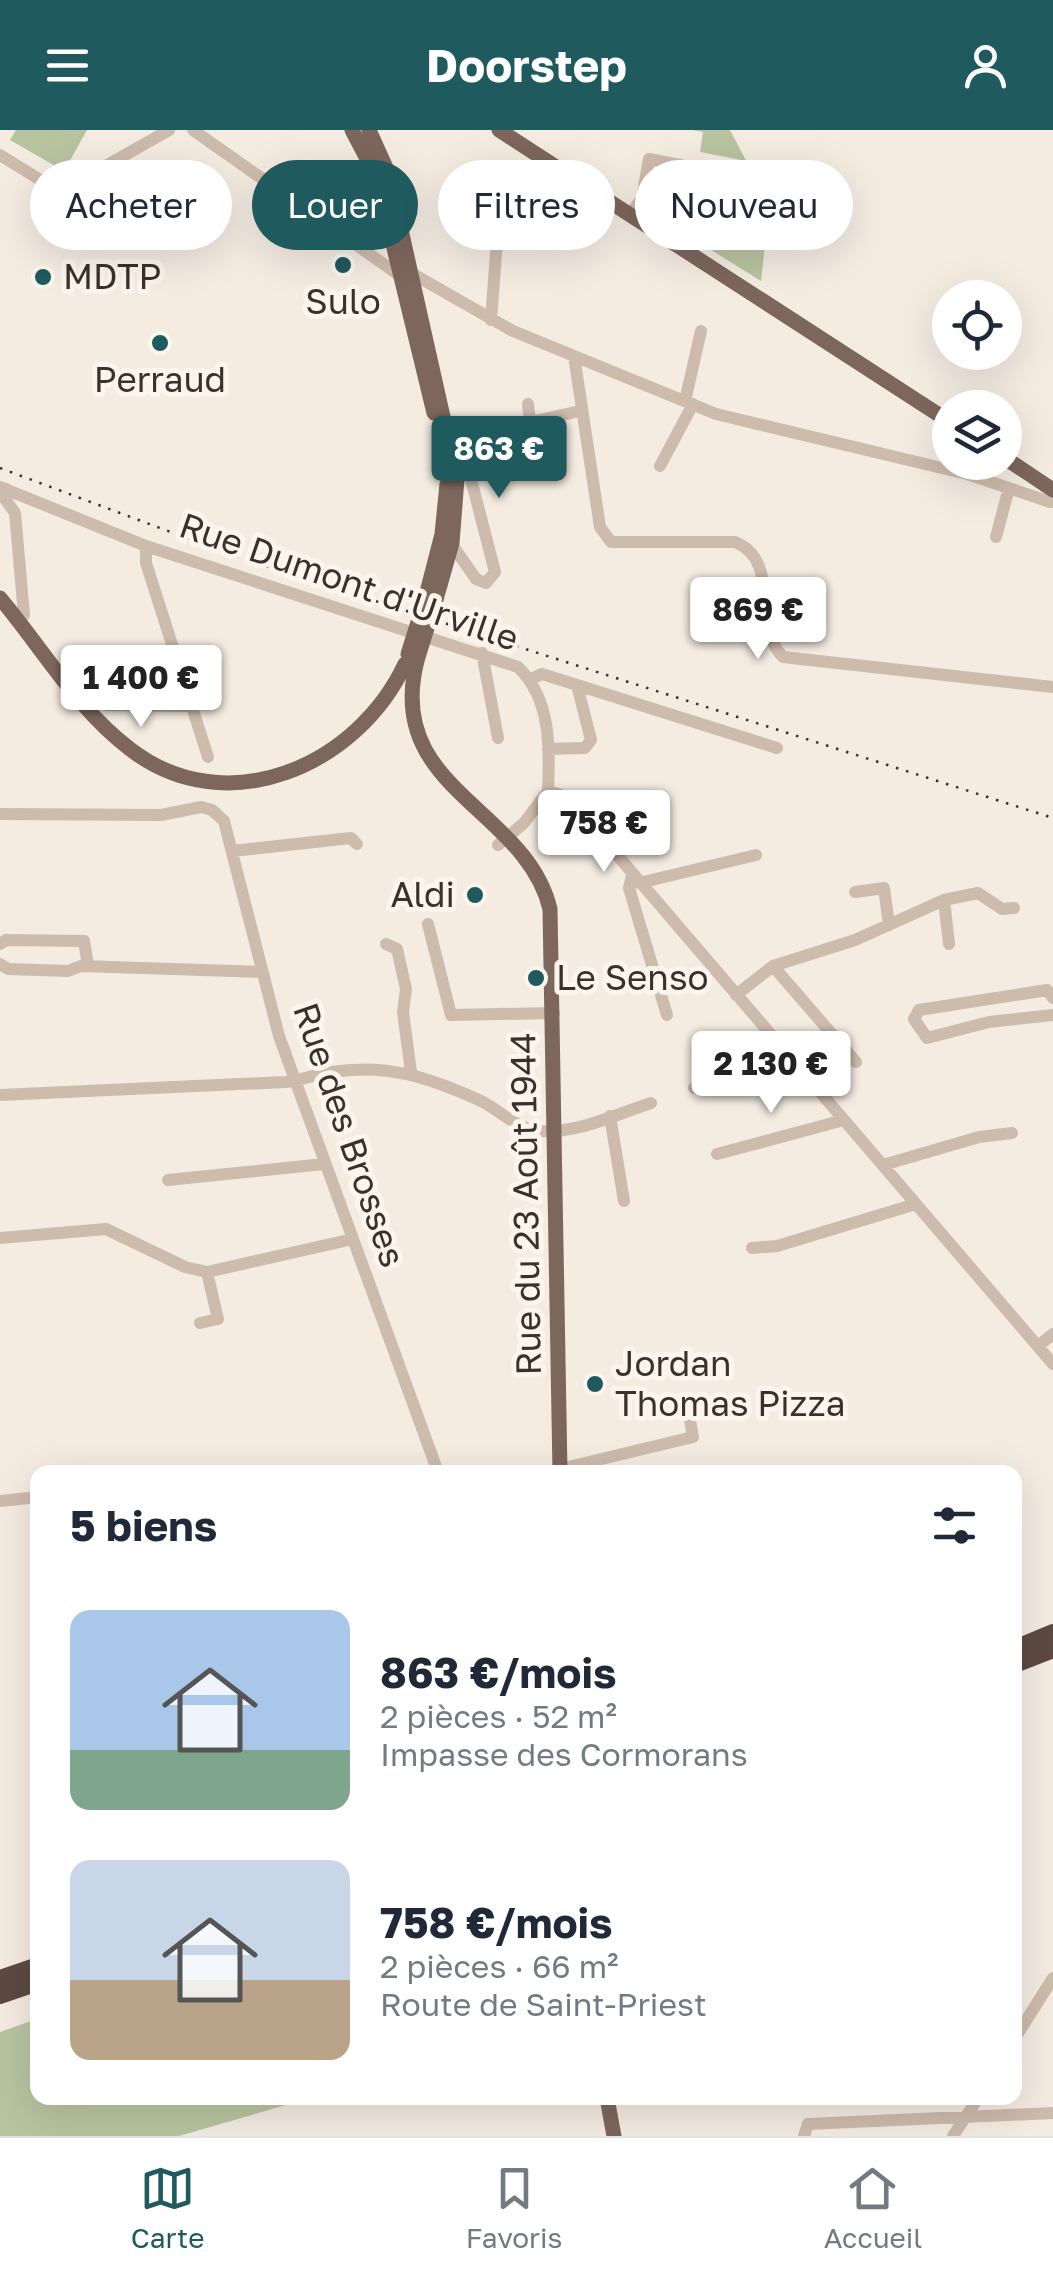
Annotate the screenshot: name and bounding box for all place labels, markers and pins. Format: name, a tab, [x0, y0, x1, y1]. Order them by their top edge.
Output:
marker: Sulo	[332, 254, 354, 276]
place label: MDTP	[63, 255, 162, 297]
marker: MDTP	[32, 266, 54, 288]
place label: Sulo	[305, 280, 381, 322]
marker: Perraud	[149, 332, 171, 354]
place label: Perraud	[94, 358, 226, 400]
pin: 863 €	[429, 416, 569, 501]
pin: 869 €	[688, 577, 828, 662]
pin: 1 400 €	[49, 645, 233, 730]
pin: 758 €	[534, 790, 674, 875]
place label: Aldi	[390, 873, 455, 915]
marker: Aldi	[464, 884, 486, 906]
place label: Le Senso	[556, 956, 708, 998]
marker: Le Senso	[525, 967, 547, 989]
pin: 2 130 €	[679, 1031, 863, 1116]
place label: Jordan Thomas Pizza	[615, 1342, 845, 1424]
marker: Jordan Thomas Pizza	[584, 1373, 606, 1395]

